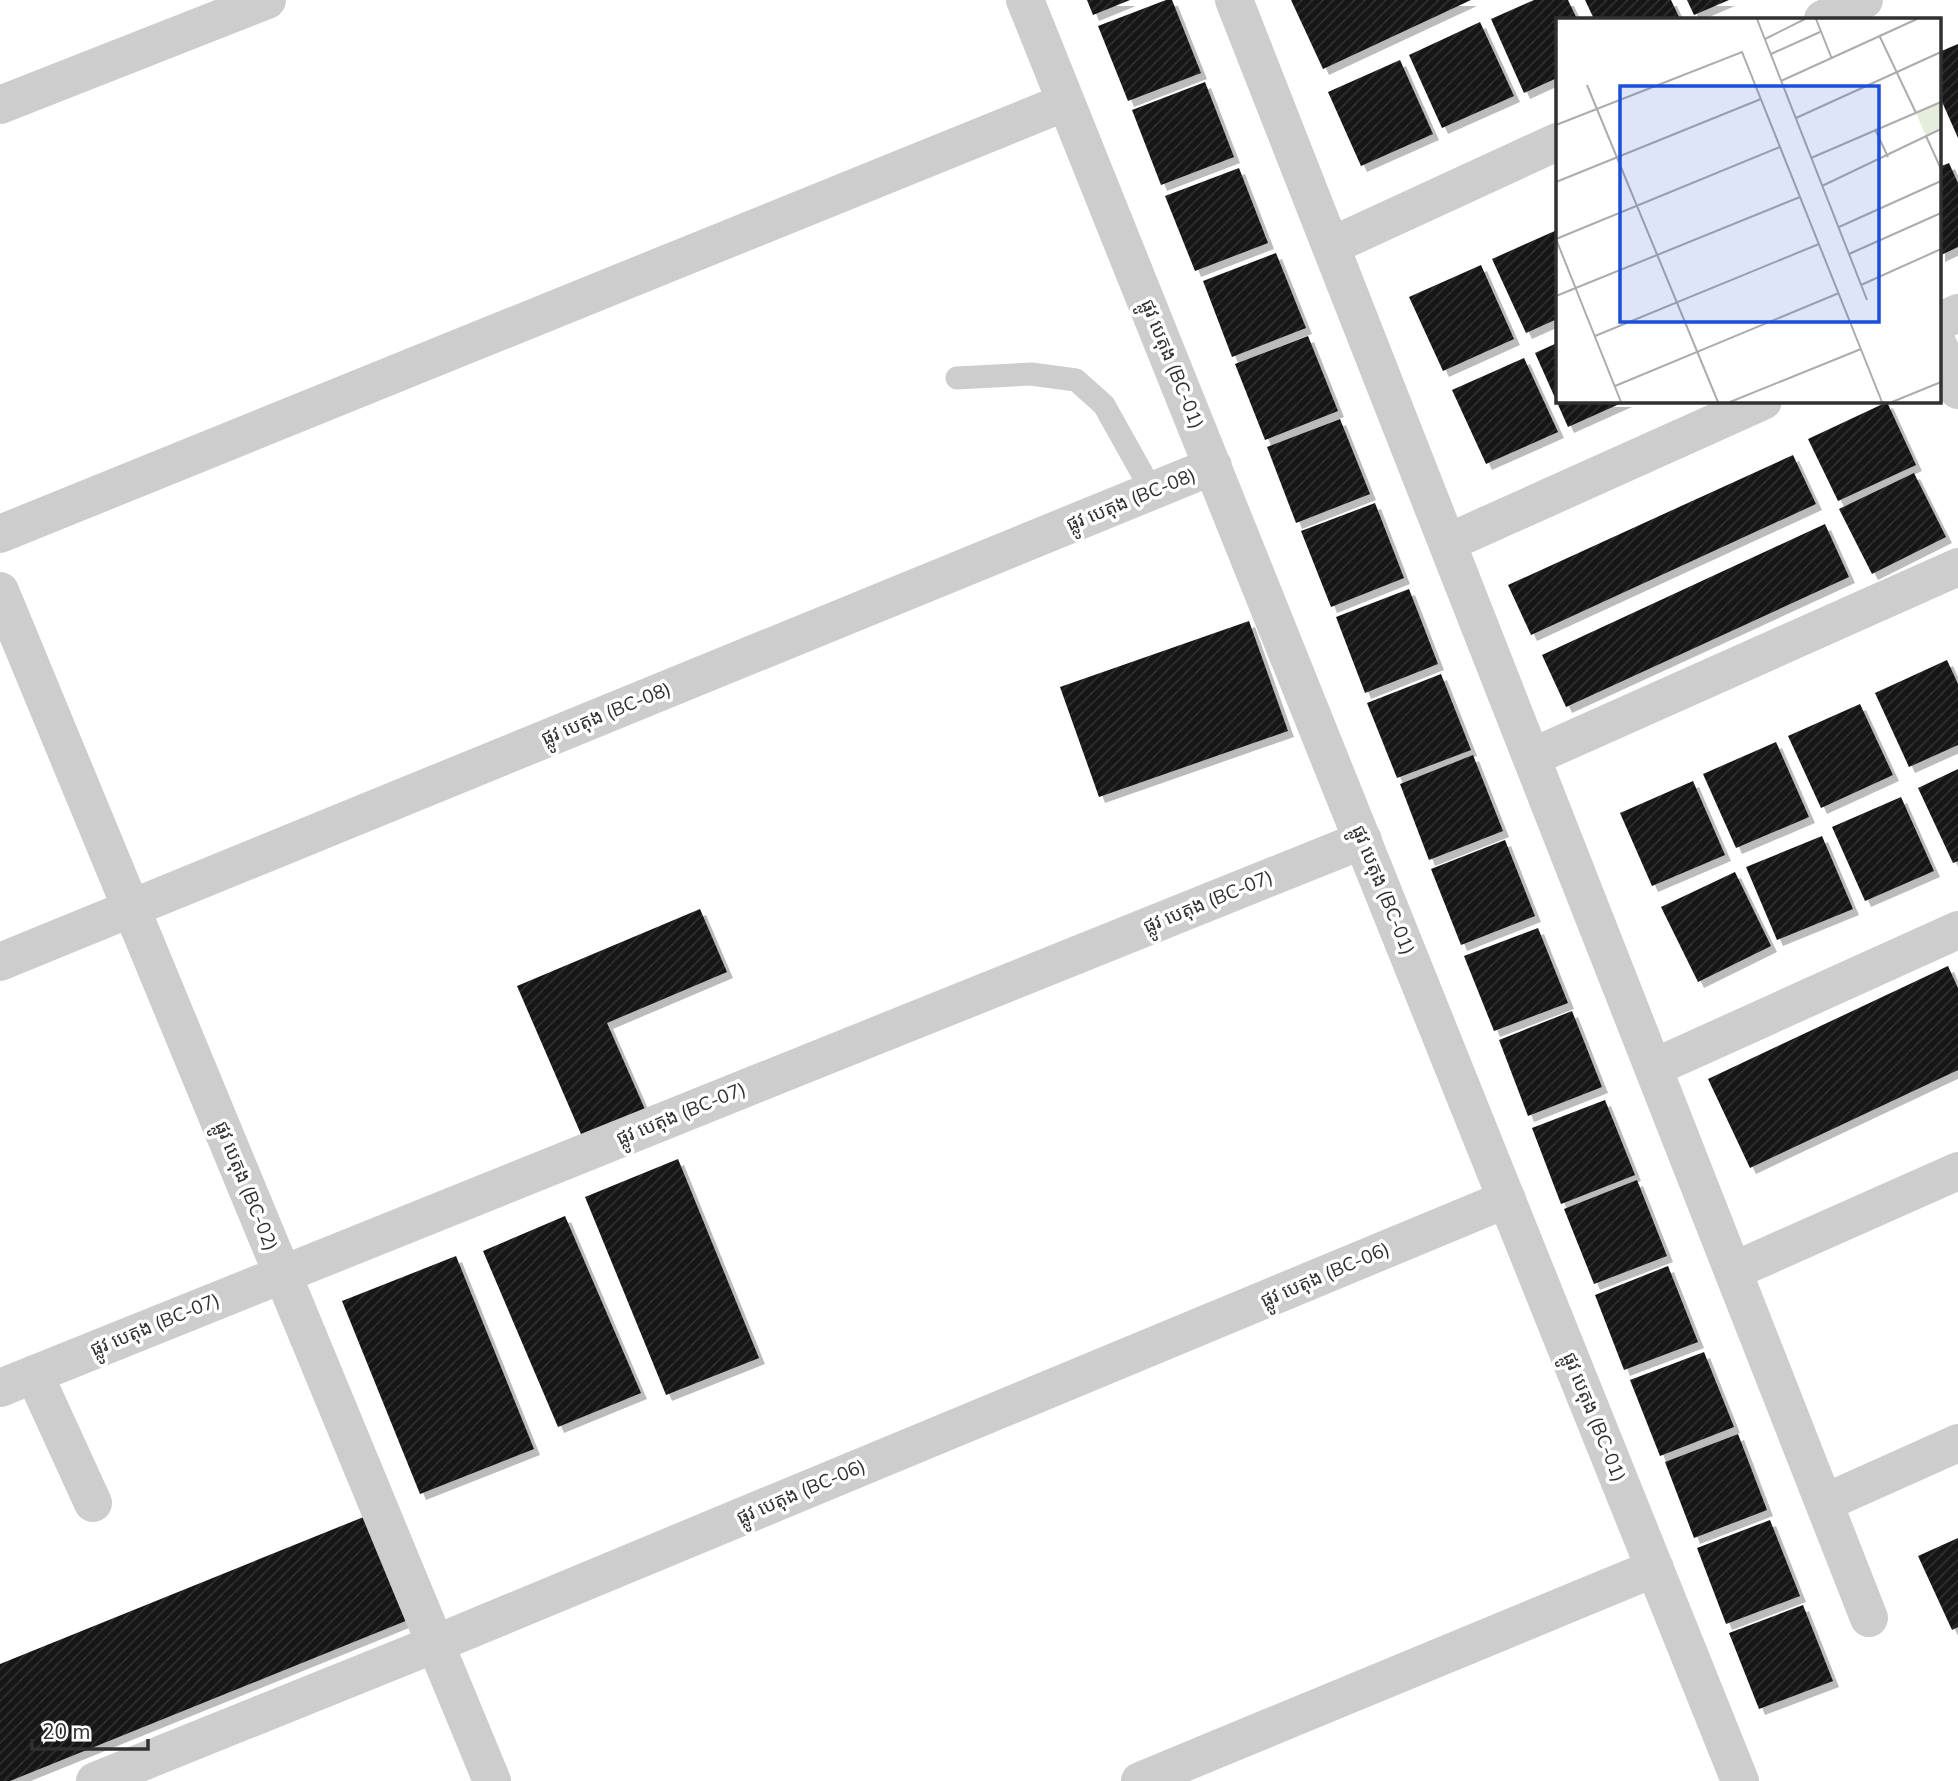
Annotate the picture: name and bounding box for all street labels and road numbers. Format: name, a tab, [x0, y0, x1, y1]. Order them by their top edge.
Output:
street label: ផ្លូវ បេតុង (BC-01)	[1131, 295, 1210, 434]
street label: ផ្លូវ បេតុង (BC-08)	[1062, 462, 1201, 541]
street label: ផ្លូវ បេតុង (BC-08)	[537, 676, 676, 755]
street label: ផ្លូវ បេតុង (BC-01)	[1342, 821, 1421, 960]
street label: ផ្លូវ បេតុង (BC-07)	[1139, 864, 1278, 943]
street label: ផ្លូវ បេតុង (BC-07)	[612, 1076, 751, 1155]
street label: ផ្លូវ បេតុង (BC-02)	[205, 1117, 284, 1256]
street label: ផ្លូវ បេតុង (BC-06)	[1257, 1236, 1395, 1317]
street label: ផ្លូវ បេតុង (BC-07)	[86, 1287, 225, 1366]
street label: ផ្លូវ បេតុង (BC-01)	[1553, 1348, 1632, 1487]
street label: ផ្លូវ បេតុង (BC-06)	[733, 1453, 871, 1534]

